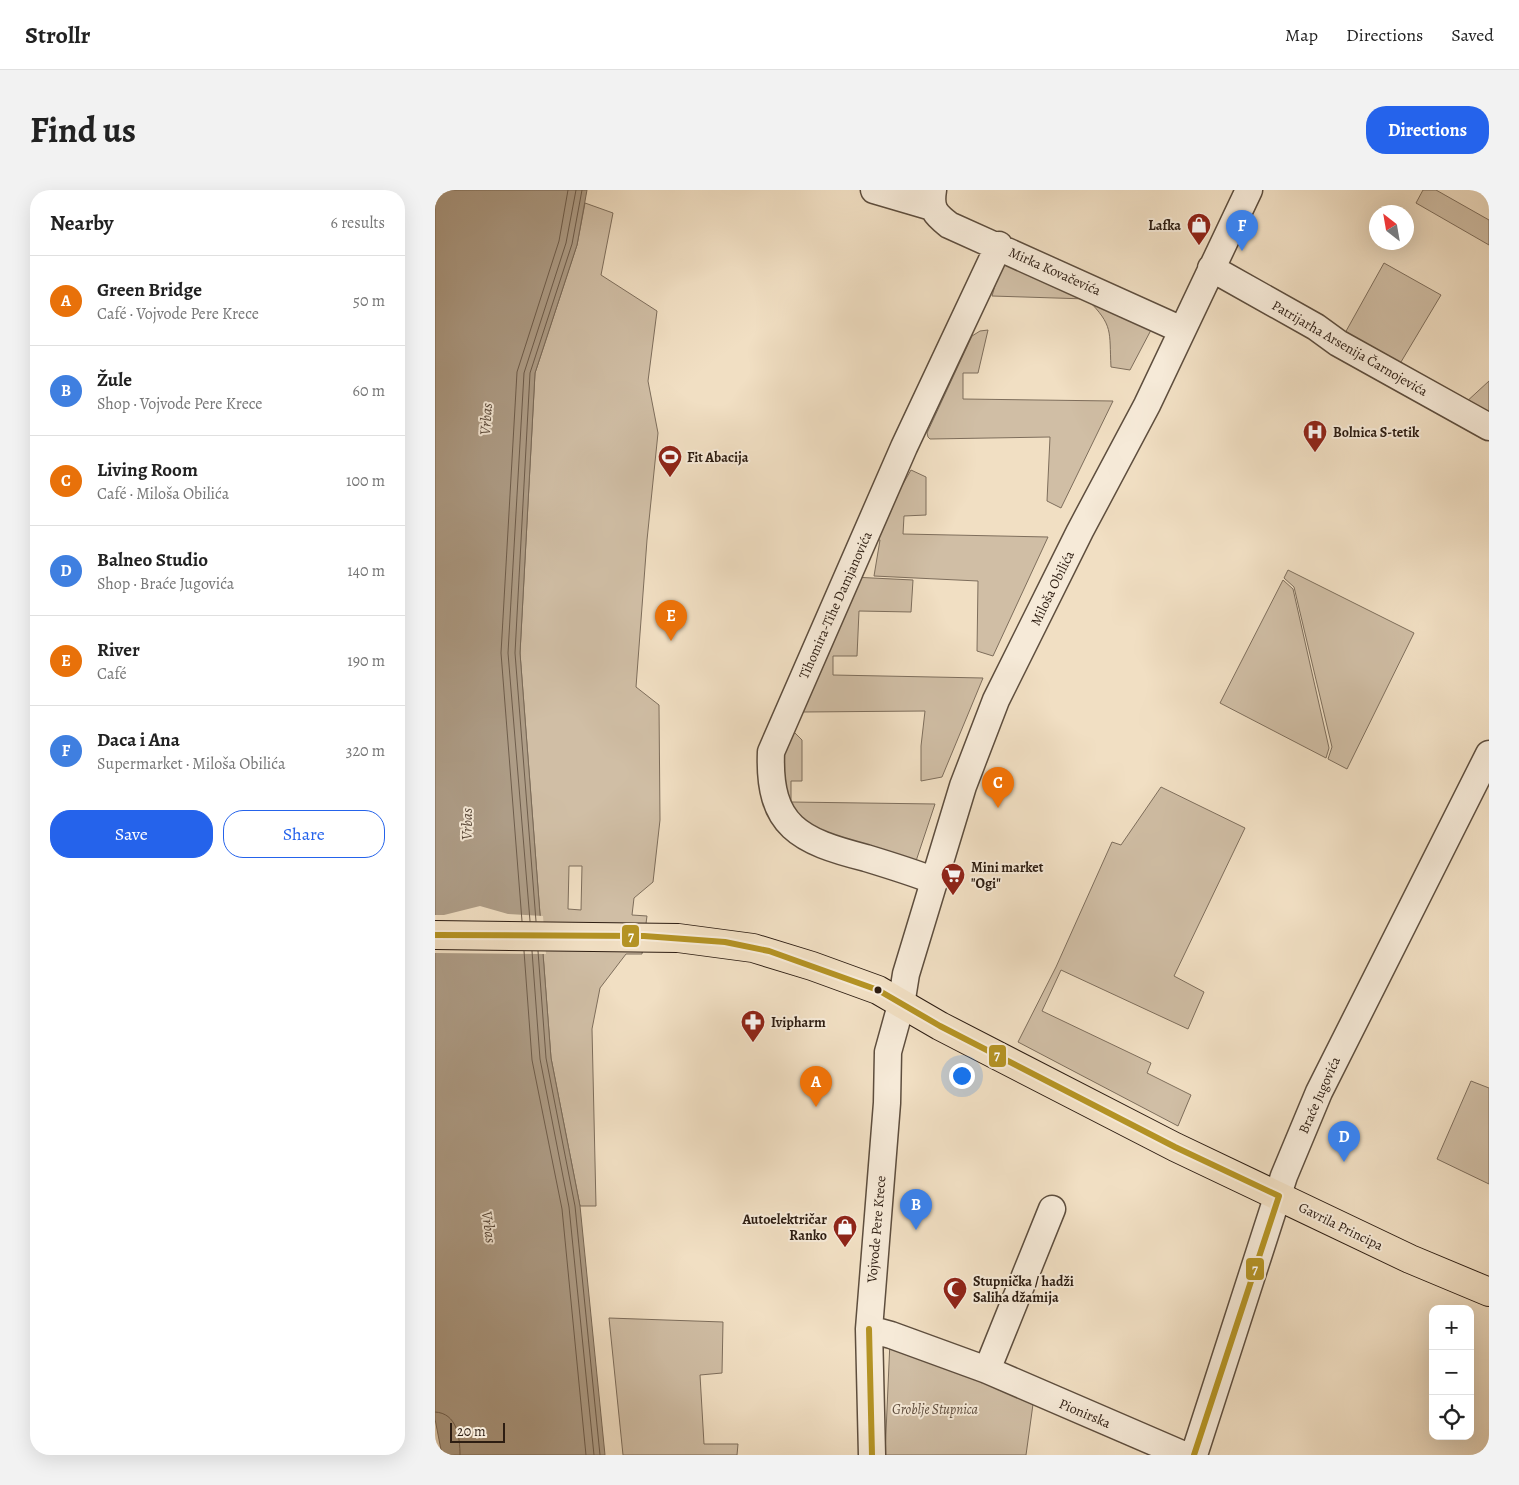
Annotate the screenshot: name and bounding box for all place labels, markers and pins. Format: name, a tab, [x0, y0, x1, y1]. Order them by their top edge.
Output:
pin: F	[1226, 210, 1258, 251]
shop icon: Lafka	[1186, 212, 1212, 246]
place label: Lafka	[1148, 216, 1181, 235]
hospital icon: Bolnica S-tetik	[1302, 419, 1328, 453]
place label: Bolnica S-tetik	[1333, 423, 1420, 442]
sports icon: Fit Abacija	[657, 444, 683, 478]
place label: Fit Abacija	[687, 448, 749, 467]
pin: E	[655, 600, 687, 641]
pin: C	[982, 767, 1014, 808]
place label: Mini market "Ogi"	[971, 858, 1044, 893]
supermarket icon: Mini market "Ogi"	[940, 862, 966, 896]
unlabelled marker	[873, 985, 883, 995]
pharmacy icon: Ivipharm	[740, 1009, 766, 1043]
place label: Ivipharm	[771, 1013, 826, 1032]
pin: A	[800, 1066, 832, 1107]
pin: D	[1328, 1121, 1360, 1162]
pin: B	[900, 1189, 932, 1230]
place label: Autoelektričar Ranko	[741, 1210, 827, 1245]
shop icon: Autoelektričar Ranko	[832, 1214, 858, 1248]
place label: Stupnička / hadži Saliha džamija	[973, 1272, 1074, 1307]
mosque icon: Stupnička / hadži Saliha džamija	[942, 1276, 968, 1310]

